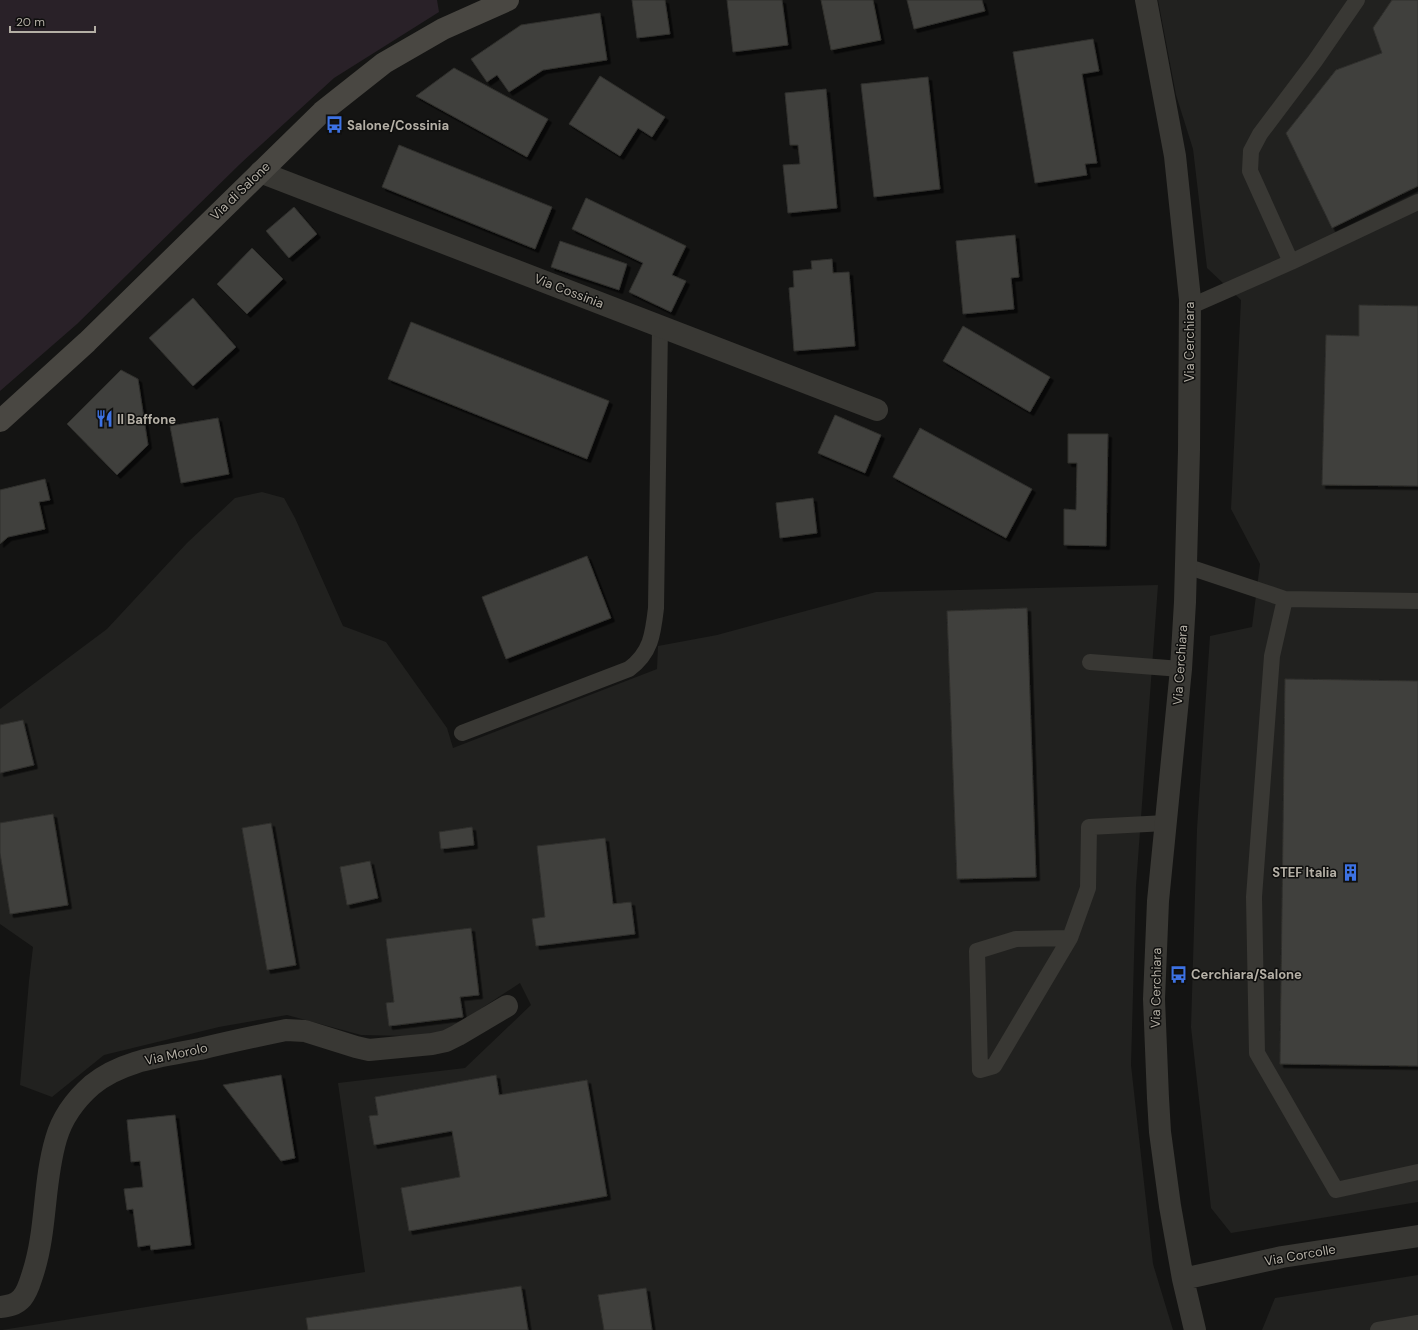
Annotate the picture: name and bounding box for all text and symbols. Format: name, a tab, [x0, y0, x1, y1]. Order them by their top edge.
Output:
scale bar	[10, 8, 95, 34]
text: 20 m	[16, 14, 45, 30]
bus stop icon: Salone/Cossinia	[324, 115, 344, 135]
place label: Salone/Cossinia	[347, 117, 449, 134]
street label: Via di Salone	[206, 158, 274, 224]
street label: Via Cossinia	[532, 270, 606, 312]
street label: Via Cerchiara	[1181, 302, 1198, 382]
restaurant icon: Il Baffone	[94, 409, 114, 429]
place label: Il Baffone	[117, 411, 176, 428]
street label: Via Cerchiara	[1169, 624, 1191, 706]
building icon: STEF Italia	[1340, 862, 1360, 882]
place label: STEF Italia	[1272, 864, 1337, 881]
street label: Via Cerchiara	[1147, 948, 1165, 1028]
bus stop icon: Cerchiara/Salone	[1168, 964, 1188, 984]
place label: Cerchiara/Salone	[1191, 966, 1302, 983]
street label: Via Morolo	[143, 1039, 209, 1069]
street label: Via Corcolle	[1263, 1240, 1337, 1270]

